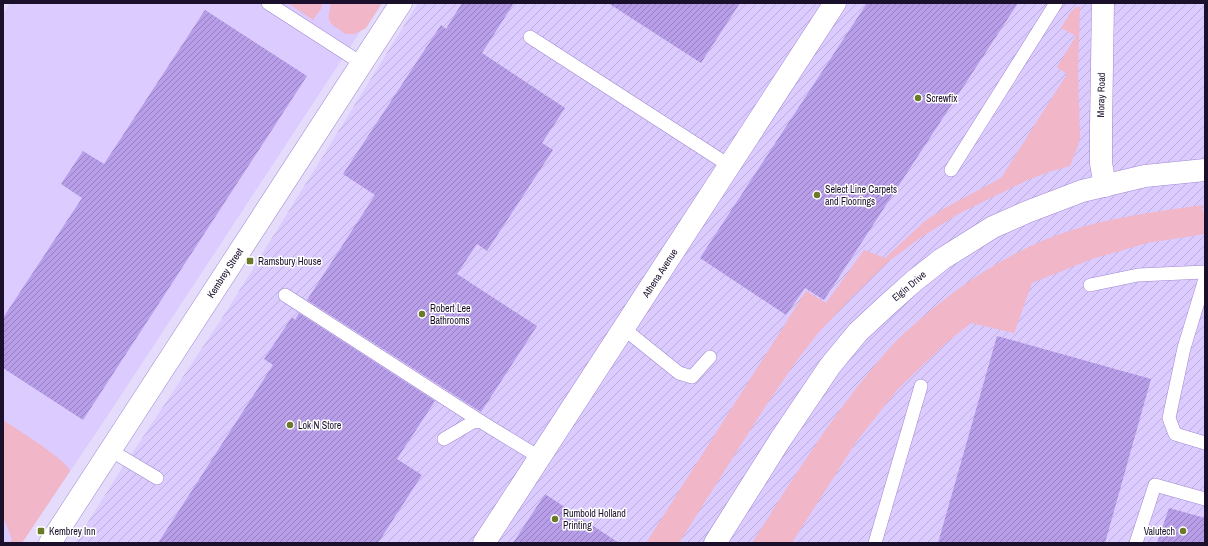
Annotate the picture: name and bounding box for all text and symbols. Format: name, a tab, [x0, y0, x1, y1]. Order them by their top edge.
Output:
street label: Moray Road	[1094, 73, 1108, 117]
place label: Screwfix	[926, 92, 958, 105]
marker: Screwfix	[913, 93, 923, 103]
place label: Select Line Carpets and Floorings	[825, 183, 897, 208]
marker: Select Line Carpets and Floorings	[812, 190, 822, 200]
street label: Kembrey Street	[204, 245, 246, 300]
street label: Athena Avenue	[639, 246, 681, 301]
place label: Ramsbury House	[258, 255, 322, 268]
marker: Ramsbury House	[245, 256, 255, 266]
street label: Elgin Drive	[889, 268, 929, 304]
place label: Robert Lee Bathrooms	[430, 302, 471, 327]
marker: Robert Lee Bathrooms	[417, 309, 427, 319]
place label: Lok N Store	[298, 419, 342, 432]
marker: Lok N Store	[285, 420, 295, 430]
place label: Rumbold Holland Printing	[563, 507, 626, 532]
marker: Rumbold Holland Printing	[550, 514, 560, 524]
place label: Kembrey Inn	[49, 525, 96, 538]
place label: Valutech	[1144, 525, 1175, 538]
marker: Kembrey Inn	[36, 526, 46, 536]
marker: Valutech	[1178, 526, 1188, 536]

